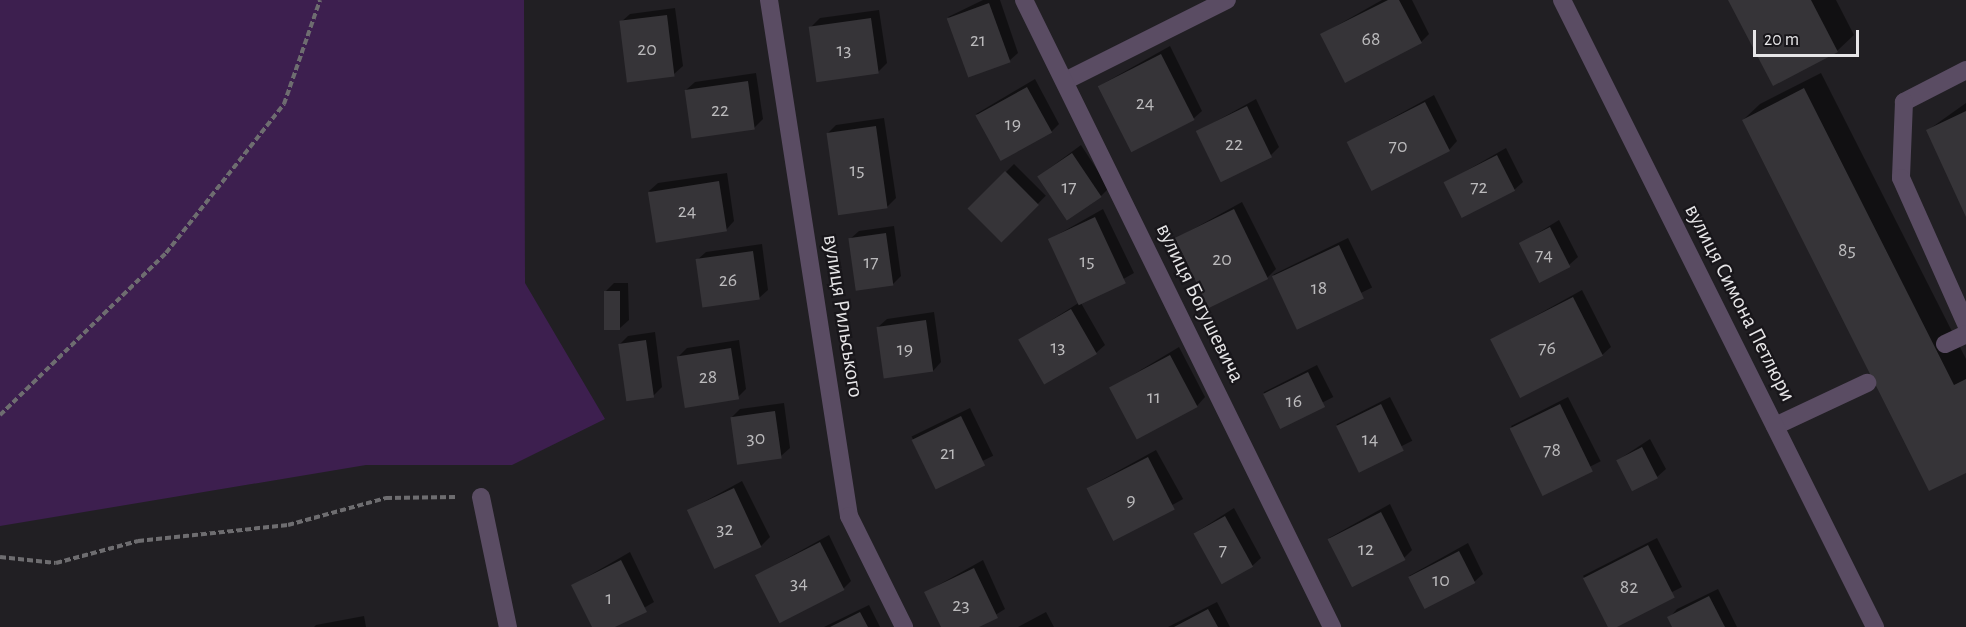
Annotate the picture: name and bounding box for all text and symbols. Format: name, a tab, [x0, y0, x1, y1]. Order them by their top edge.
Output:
scale bar	[1756, 18, 1862, 56]
house number: 68	[1362, 27, 1380, 51]
house number: 21	[970, 28, 986, 52]
text: 20 m	[1764, 31, 1799, 49]
house number: 20	[637, 37, 657, 61]
house number: 13	[836, 38, 852, 62]
house number: 24	[1136, 91, 1154, 115]
house number: 22	[711, 98, 729, 122]
house number: 19	[1005, 112, 1021, 136]
house number: 22	[1225, 132, 1243, 156]
house number: 70	[1389, 134, 1407, 158]
house number: 15	[849, 158, 865, 182]
house number: 17	[1061, 175, 1077, 199]
house number: 72	[1470, 175, 1488, 199]
house number: 24	[678, 199, 696, 223]
street label: вулиця Симона Петлюри	[1679, 200, 1801, 406]
street label: вулиця Богушевича	[1150, 219, 1250, 387]
street label: вулиця Рильського	[817, 233, 869, 399]
house number: 85	[1838, 238, 1856, 262]
house number: 74	[1535, 243, 1553, 267]
house number: 20	[1212, 247, 1232, 271]
house number: 15	[1079, 249, 1095, 273]
house number: 17	[863, 250, 879, 274]
house number: 26	[719, 268, 737, 292]
house number: 18	[1311, 276, 1327, 300]
house number: 13	[1050, 335, 1066, 359]
house number: 76	[1538, 336, 1556, 360]
house number: 19	[897, 337, 913, 361]
house number: 28	[699, 365, 717, 389]
house number: 11	[1147, 385, 1161, 409]
house number: 16	[1286, 389, 1302, 413]
house number: 30	[747, 426, 765, 450]
house number: 14	[1362, 427, 1378, 451]
house number: 78	[1543, 438, 1561, 462]
house number: 21	[940, 441, 956, 465]
house number: 9	[1126, 488, 1136, 512]
house number: 32	[716, 517, 734, 541]
house number: 12	[1358, 537, 1374, 561]
house number: 7	[1219, 538, 1227, 562]
house number: 10	[1432, 568, 1450, 592]
house number: 34	[790, 571, 808, 595]
house number: 82	[1620, 575, 1638, 599]
house number: 1	[606, 586, 612, 610]
house number: 23	[952, 593, 970, 617]

